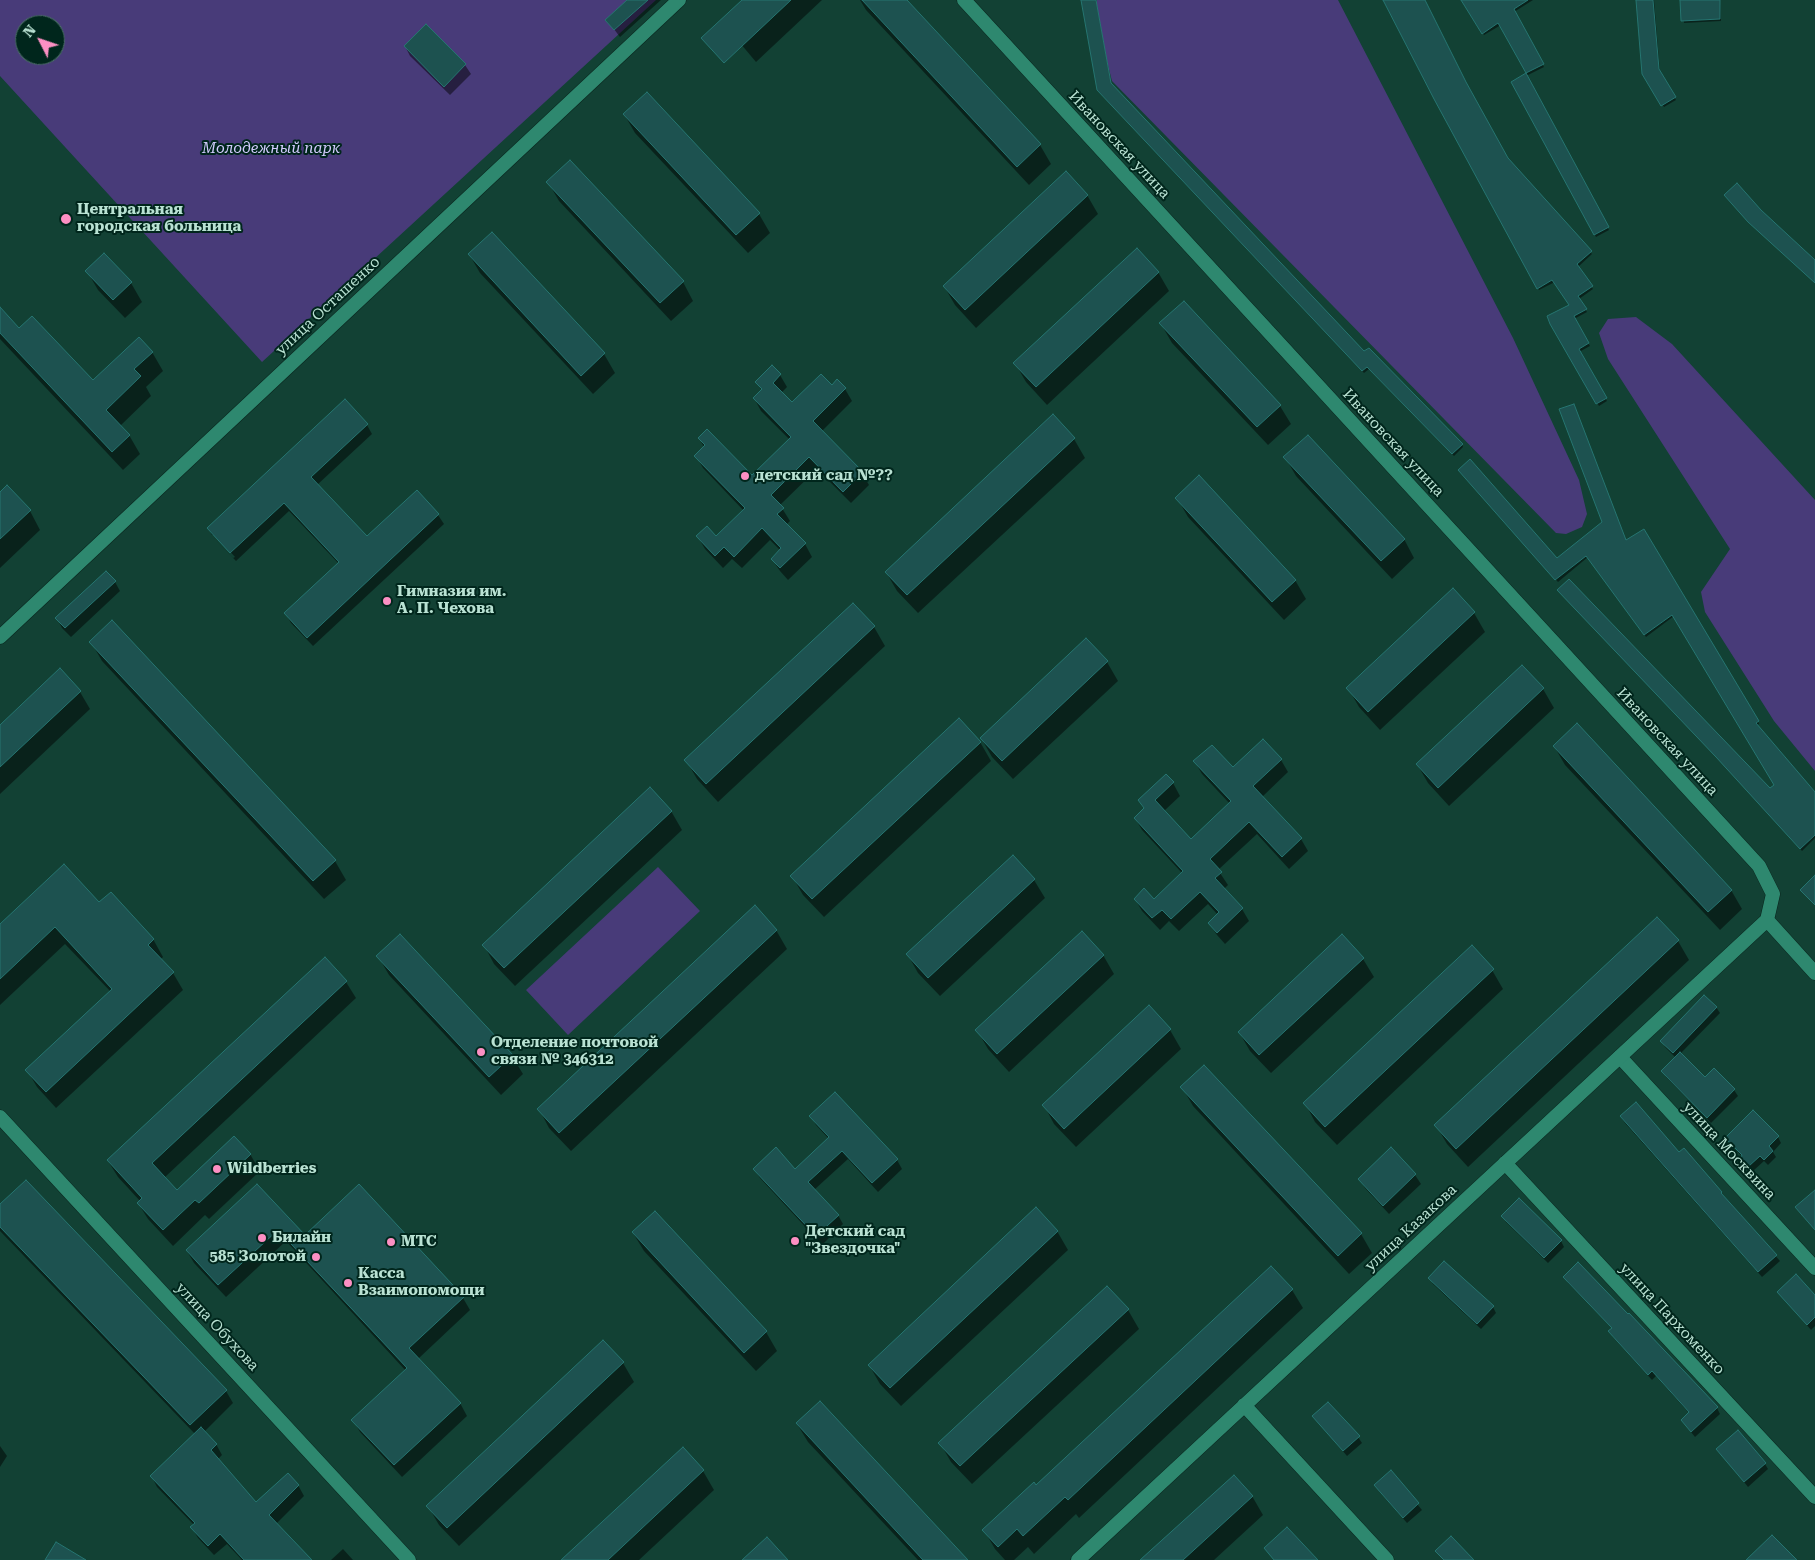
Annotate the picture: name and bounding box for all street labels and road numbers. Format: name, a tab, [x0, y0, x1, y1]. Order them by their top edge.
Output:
street label: Ивановская улица	[1065, 87, 1173, 203]
street label: улица Осташенко	[272, 253, 384, 359]
street label: Ивановская улица	[1339, 385, 1447, 501]
street label: Ивановская улица	[1613, 684, 1721, 800]
street label: улица Москвина	[1679, 1098, 1779, 1204]
street label: улица Казакова	[1361, 1181, 1461, 1275]
street label: улица Пархоменко	[1616, 1260, 1728, 1378]
street label: улица Обухова	[172, 1279, 262, 1375]

